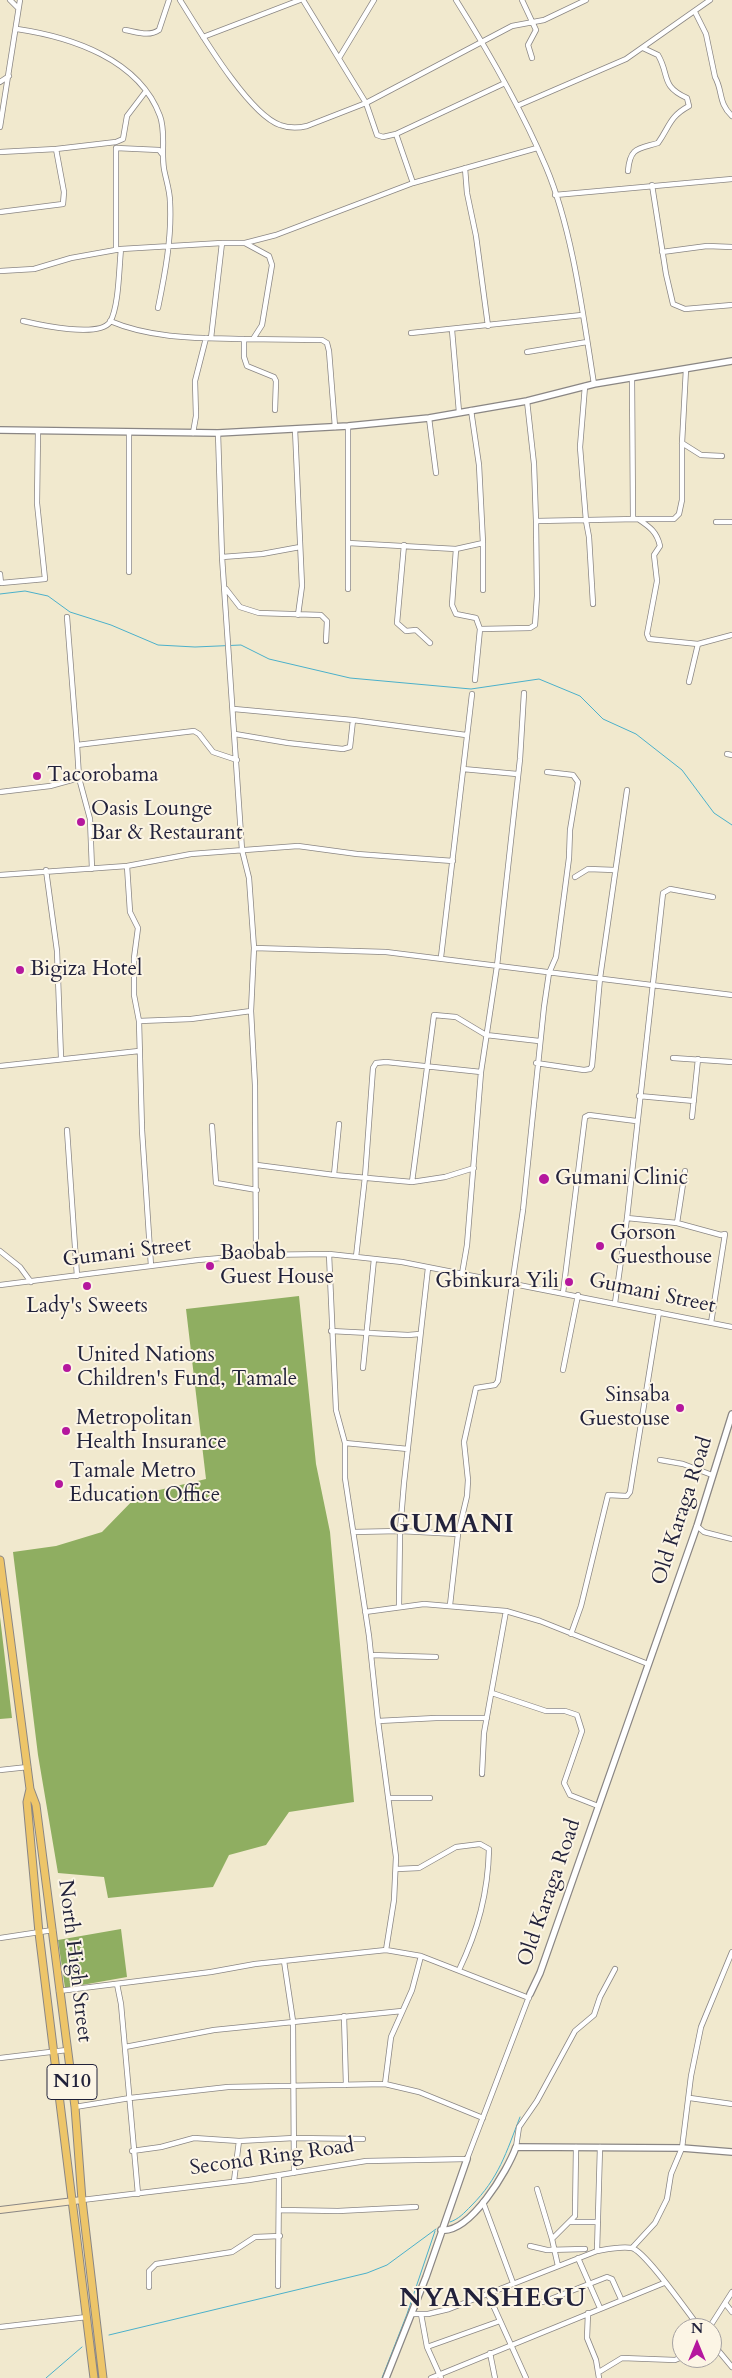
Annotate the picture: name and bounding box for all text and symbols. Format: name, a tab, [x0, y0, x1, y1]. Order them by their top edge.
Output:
place label: Tacorobama	[47, 763, 159, 789]
marker: Tacorobama	[31, 770, 43, 782]
place label: Oasis Lounge Bar & Restaurant	[91, 797, 243, 847]
marker: Oasis Lounge Bar & Restaurant	[75, 816, 87, 828]
place label: Bigiza Hotel	[30, 957, 142, 983]
marker: Bigiza Hotel	[14, 964, 26, 976]
place label: Gumani Clinic	[555, 1166, 688, 1192]
marker: Gumani Clinic	[537, 1172, 551, 1186]
place label: Gorson Guesthouse	[610, 1221, 712, 1271]
street label: Gumani Street	[61, 1233, 193, 1273]
marker: Gorson Guesthouse	[594, 1240, 606, 1252]
place label: Baobab Guest House	[220, 1241, 334, 1291]
marker: Baobab Guest House	[204, 1260, 216, 1272]
street label: Gumani Street	[586, 1268, 718, 1320]
place label: Gbinkura Yili	[435, 1269, 559, 1295]
marker: Gbinkura Yili	[563, 1276, 575, 1288]
marker: Lady's Sweets	[81, 1280, 93, 1292]
place label: Lady's Sweets	[26, 1294, 148, 1320]
place label: United Nations Children's Fund, Tamale	[77, 1343, 297, 1393]
marker: United Nations Children's Fund, Tamale	[61, 1362, 73, 1374]
place label: Sinsaba Guestouse	[579, 1383, 670, 1433]
marker: Sinsaba Guestouse	[674, 1402, 686, 1414]
place label: Metropolitan Health Insurance	[76, 1406, 227, 1456]
marker: Metropolitan Health Insurance	[60, 1425, 72, 1437]
street label: Old Karaga Road	[647, 1434, 719, 1588]
place label: Tamale Metro Education Office	[69, 1459, 220, 1509]
marker: Tamale Metro Education Office	[53, 1478, 65, 1490]
district label: GUMANI	[388, 1510, 516, 1542]
street label: Old Karaga Road	[513, 1816, 587, 1970]
street label: North High Street	[52, 1878, 96, 2044]
road number: N10	[47, 2064, 97, 2100]
street label: Second Ring Road	[188, 2134, 356, 2182]
district label: NYANSHEGU	[398, 2284, 588, 2316]
north arrow	[672, 2318, 722, 2368]
text: N	[691, 2319, 703, 2338]

